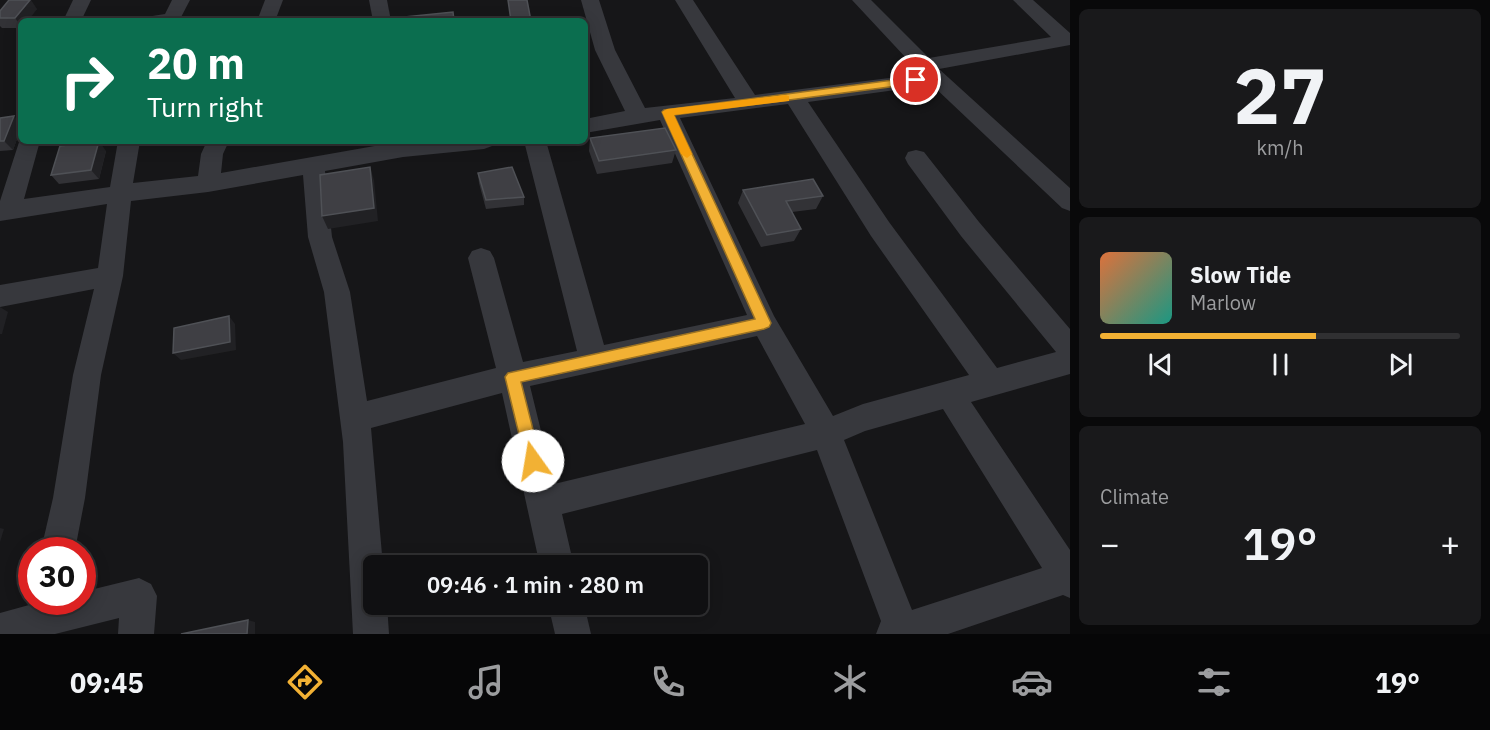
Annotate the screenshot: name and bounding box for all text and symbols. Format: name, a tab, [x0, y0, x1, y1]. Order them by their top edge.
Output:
text: 20 m	[147, 36, 245, 91]
icon: right	[48, 42, 126, 120]
text: 27	[1233, 44, 1327, 145]
pin	[890, 54, 941, 105]
icon: arrive	[899, 63, 932, 96]
text: Turn right	[147, 89, 264, 124]
text: km/h	[1256, 134, 1304, 161]
text: Slow Tide	[1190, 260, 1291, 289]
text: Marlow	[1190, 289, 1256, 316]
icon: previous	[1144, 348, 1177, 381]
icon: pause	[1264, 348, 1297, 381]
icon: next	[1384, 348, 1417, 381]
position arrow	[501, 429, 565, 493]
text: Climate	[1100, 483, 1169, 510]
text: 19°	[1242, 514, 1318, 572]
text: −	[1100, 522, 1120, 565]
text: +	[1440, 522, 1460, 565]
speed limit sign: 30	[18, 537, 96, 615]
text: 09:46 · 1 min · 280 m	[427, 570, 644, 599]
icon: directions	[284, 661, 326, 703]
icon: music	[465, 661, 507, 703]
icon: phone	[647, 661, 689, 703]
icon: climate	[829, 661, 871, 703]
icon: car	[1011, 661, 1053, 703]
icon: filters	[1193, 661, 1235, 703]
text: 09:45	[70, 665, 144, 700]
text: 19°	[1375, 665, 1420, 700]

